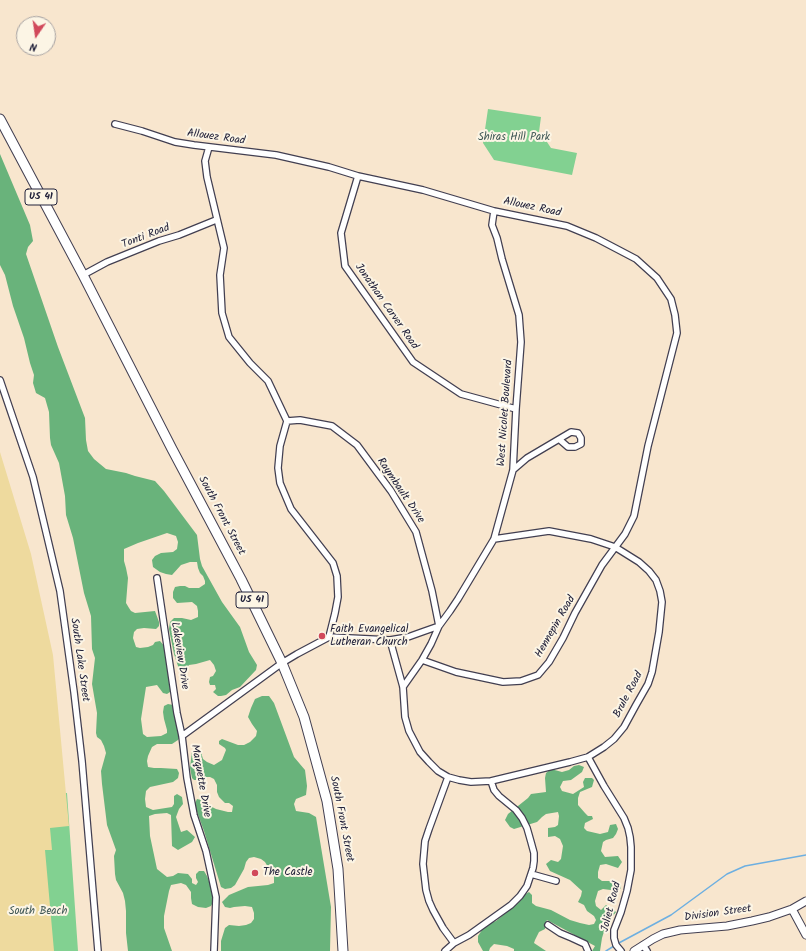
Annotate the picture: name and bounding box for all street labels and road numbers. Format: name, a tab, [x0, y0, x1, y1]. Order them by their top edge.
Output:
street label: Allouez Road	[186, 127, 246, 149]
road number: US 41	[25, 189, 57, 205]
street label: Allouez Road	[502, 195, 562, 221]
street label: Tonti Road	[120, 222, 172, 252]
street label: Jonathan Carver Road	[351, 262, 421, 352]
street label: West Nicolet Boulevard	[496, 359, 516, 467]
street label: Raymbault Drive	[373, 456, 427, 526]
street label: South Front Street	[195, 474, 247, 558]
road number: US 41	[236, 592, 268, 608]
street label: Hennepin Road	[533, 594, 579, 660]
street label: South Lake Street	[67, 617, 91, 703]
street label: Lakeview Drive	[167, 621, 191, 691]
street label: Brule Road	[611, 670, 647, 720]
street label: Marquette Drive	[187, 744, 213, 818]
street label: South Front Street	[326, 775, 356, 863]
street label: Joliet Road	[599, 881, 625, 933]
street label: Division Street	[684, 903, 752, 925]

